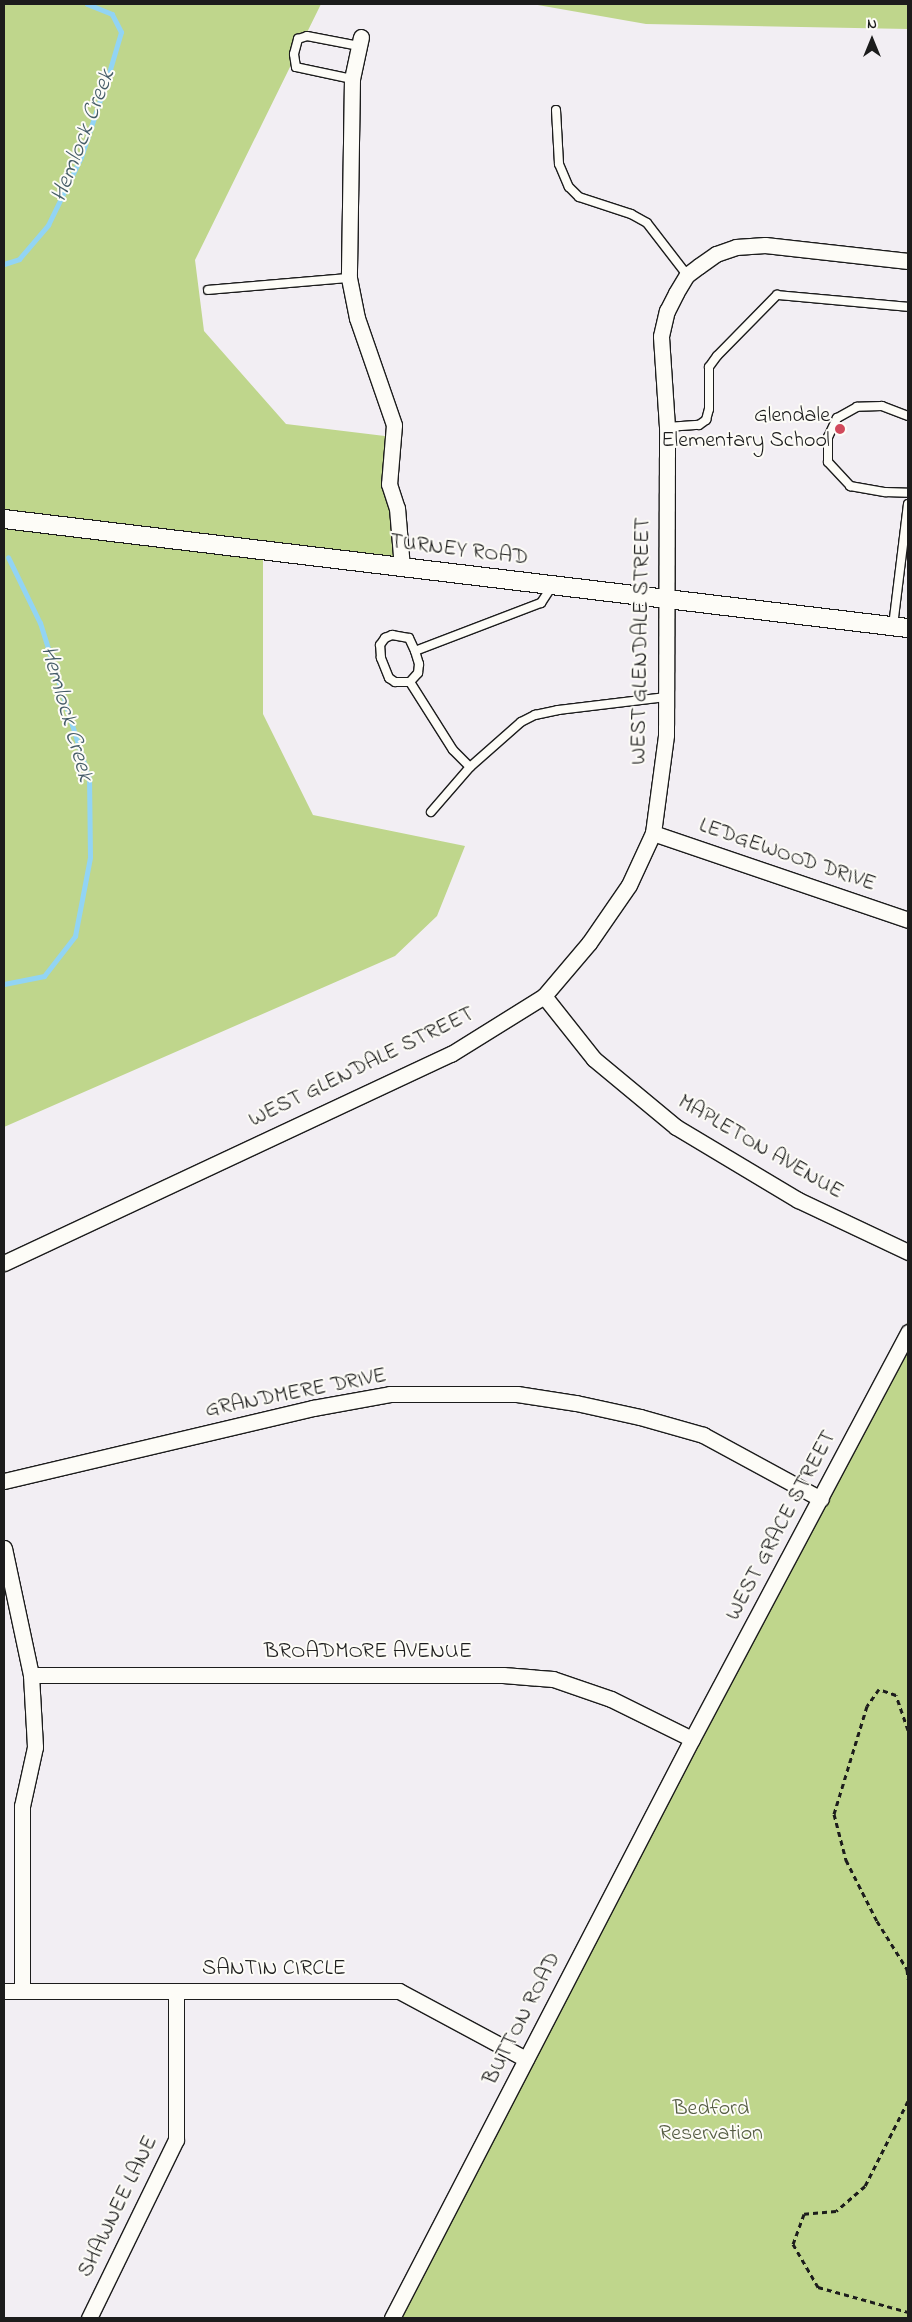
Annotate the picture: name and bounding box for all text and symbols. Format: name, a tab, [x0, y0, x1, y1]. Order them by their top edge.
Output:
text: N	[867, 14, 877, 35]
north arrow	[847, 15, 897, 65]
water label: Hemlock Creek	[46, 66, 122, 206]
place label: Glendale Elementary School	[661, 403, 830, 454]
marker: Glendale Elementary School	[834, 423, 846, 435]
street label: WEST GLENDALE STREET	[627, 517, 657, 765]
street label: TURNEY ROAD	[388, 529, 530, 573]
water label: Hemlock Creek	[33, 643, 99, 785]
street label: LEDGEWOOD DRIVE	[695, 813, 879, 899]
street label: WEST GLENDALE STREET	[245, 1002, 479, 1134]
street label: MAPLETON AVENUE	[673, 1090, 847, 1206]
street label: GRANDMERE DRIVE	[203, 1363, 389, 1425]
street label: WEST GRACE STREET	[721, 1427, 843, 1625]
street label: BROADMORE AVENUE	[264, 1640, 472, 1666]
street label: BUTTON ROAD	[478, 1948, 568, 2090]
street label: SANTIN CIRCLE	[202, 1957, 346, 1983]
park label: Bedford Reservation	[659, 2096, 763, 2148]
street label: SHAWNEE LANE	[73, 2132, 165, 2282]

